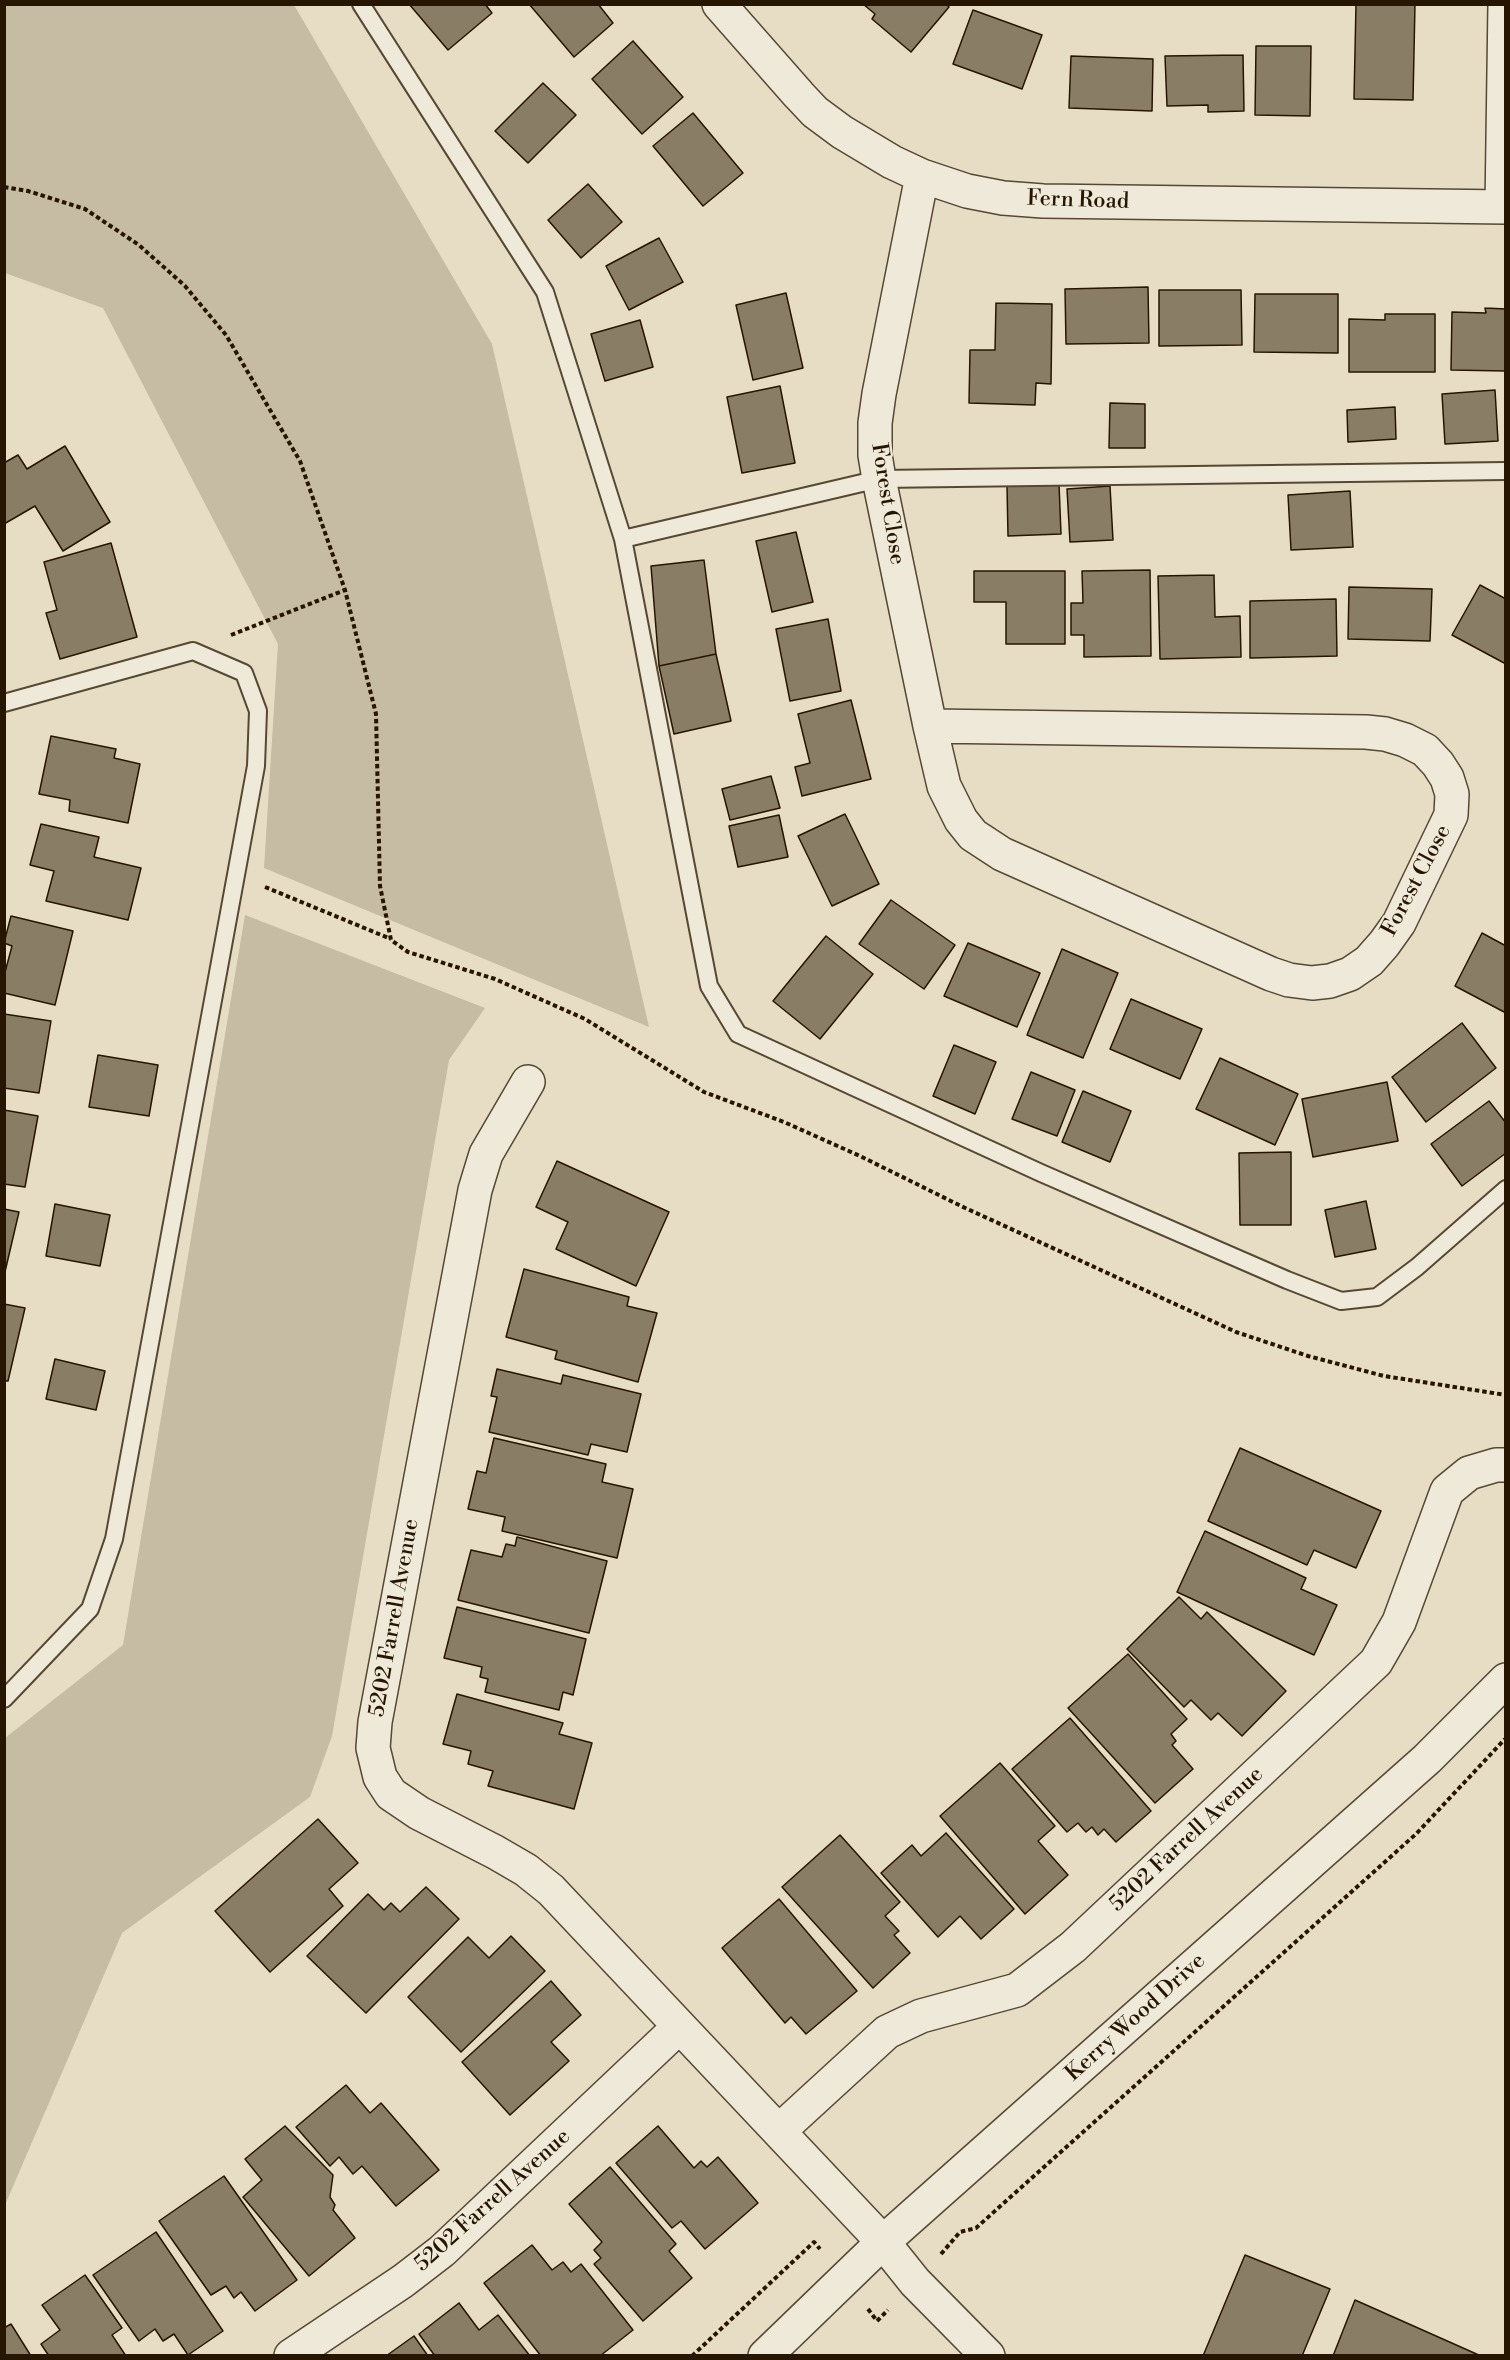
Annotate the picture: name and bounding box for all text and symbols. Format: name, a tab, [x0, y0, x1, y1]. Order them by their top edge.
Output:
street label: Fern Road	[1026, 186, 1130, 216]
street label: Forest Close	[864, 441, 910, 567]
street label: Forest Close	[1377, 821, 1457, 941]
street label: 5202 Farrell Avenue	[365, 1517, 425, 1719]
street label: 5202 Farrell Avenue	[1105, 1762, 1269, 1918]
street label: Kerry Wood Drive	[1061, 1948, 1211, 2088]
street label: 5202 Farrell Avenue	[410, 2124, 576, 2278]

